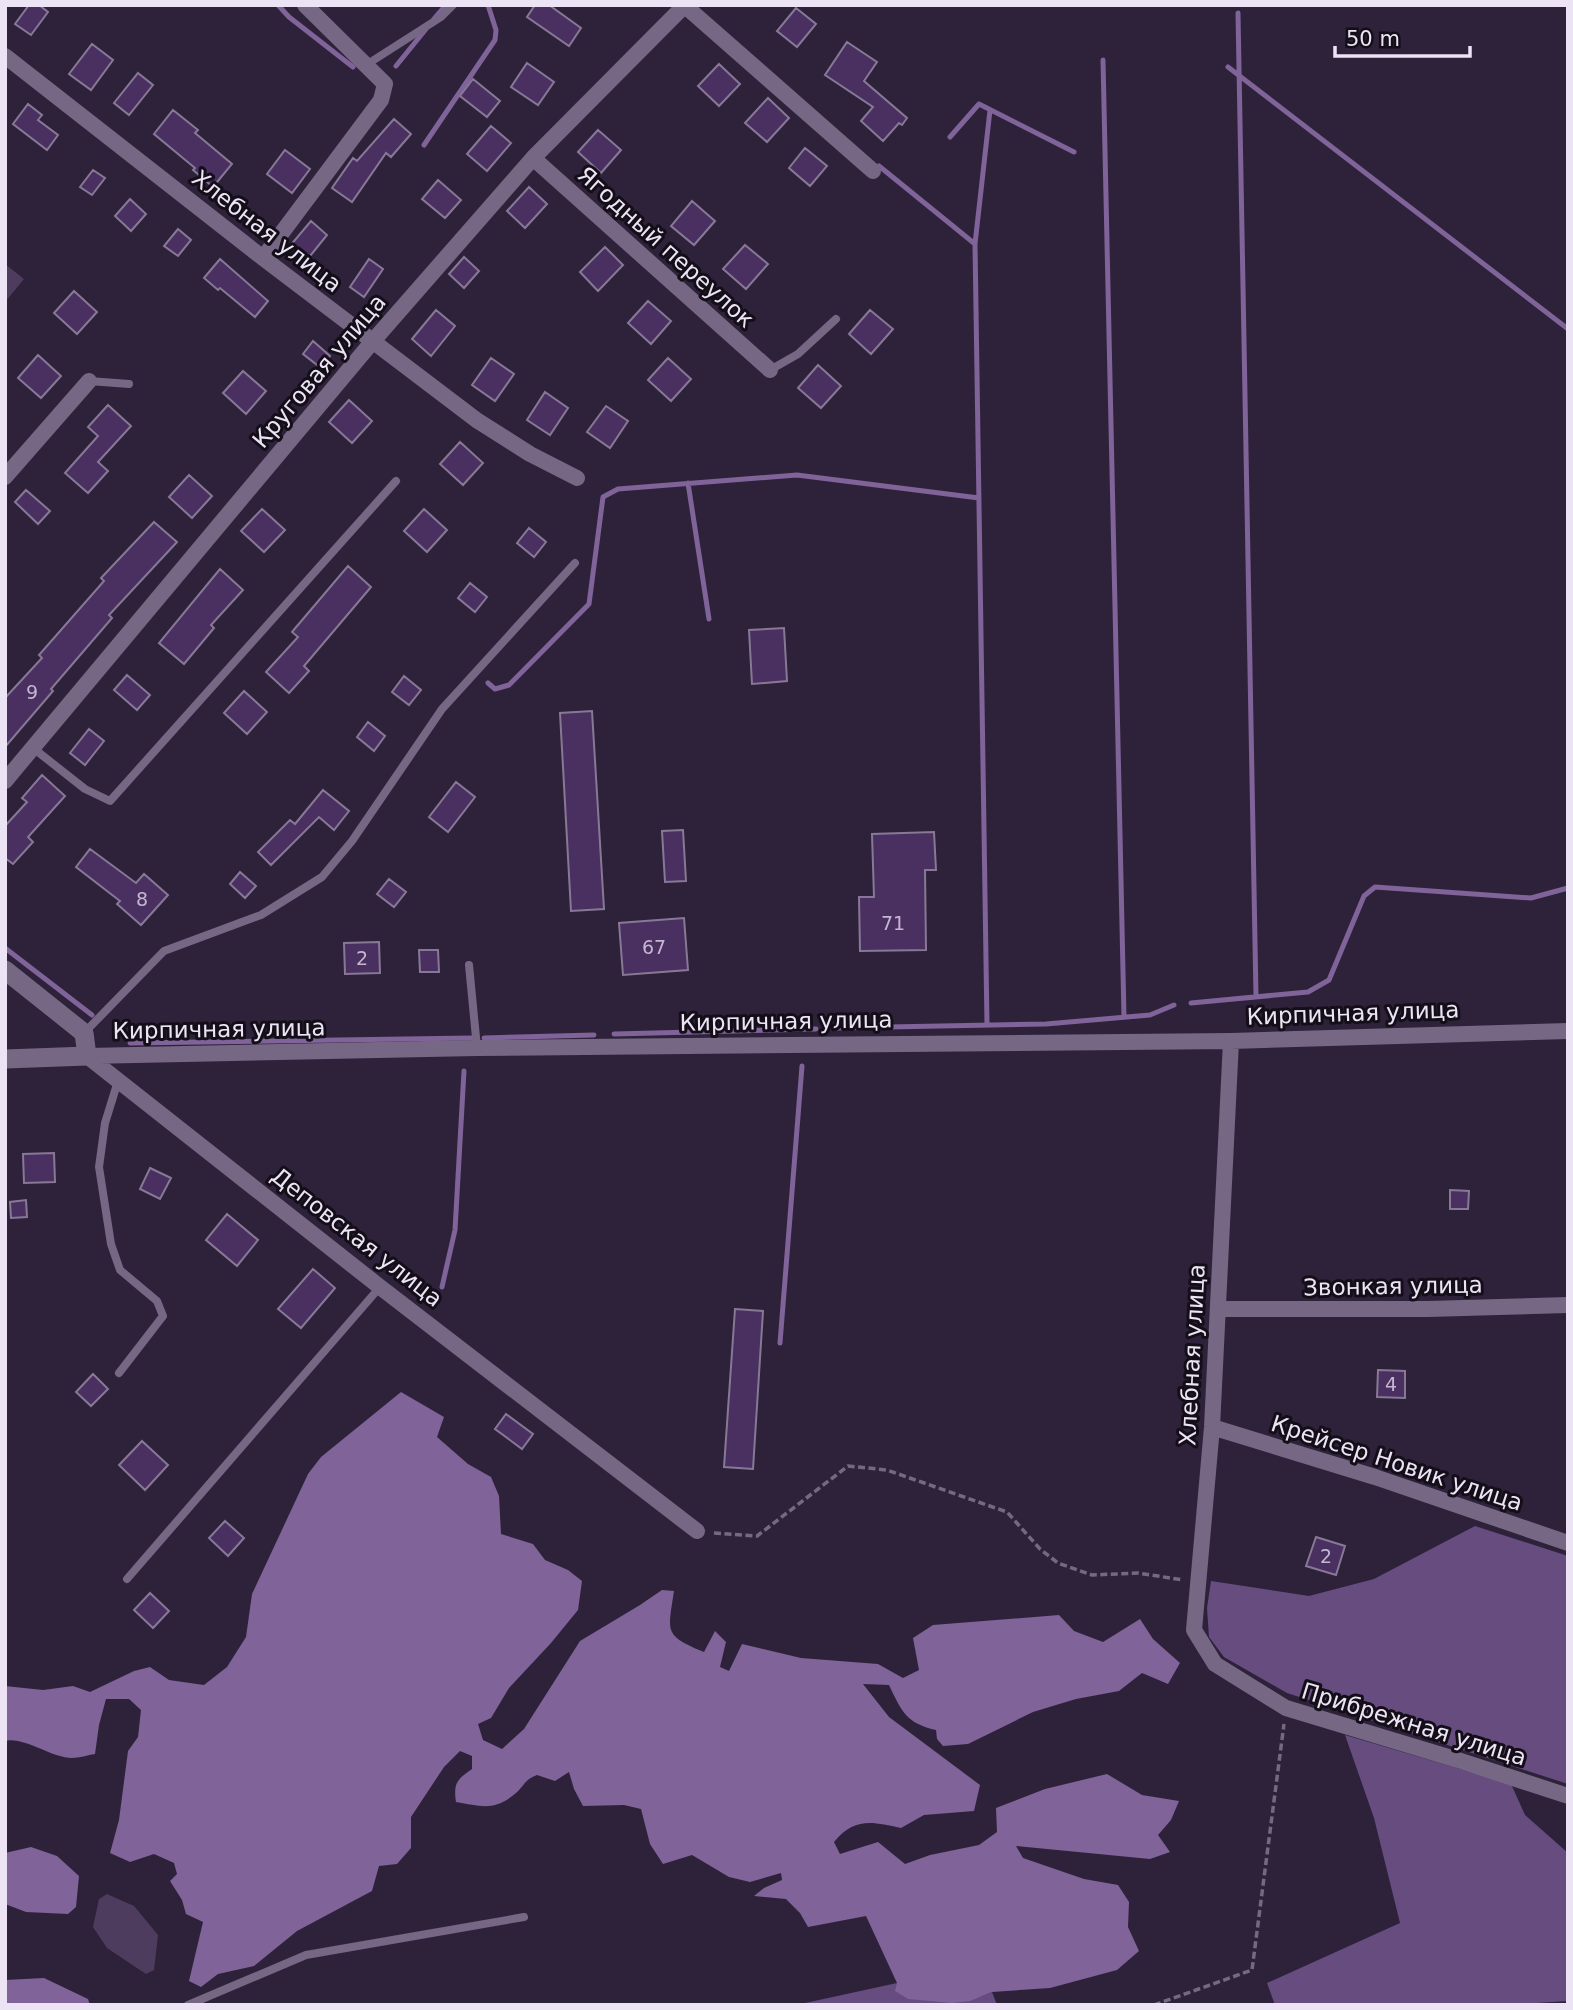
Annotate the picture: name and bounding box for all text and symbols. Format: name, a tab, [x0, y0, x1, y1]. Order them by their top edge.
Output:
scale bar	[1335, 14, 1470, 58]
text: 50 m	[1346, 27, 1400, 51]
street label: Ягодный переулок	[573, 161, 759, 333]
street label: Хлебная улица	[187, 165, 347, 297]
street label: Круговая улица	[247, 289, 391, 453]
house number: 9	[26, 681, 38, 703]
house number: 8	[136, 888, 148, 910]
house number: 71	[881, 912, 905, 934]
house number: 67	[642, 936, 666, 958]
house number: 2	[356, 947, 368, 969]
street label: Кирпичная улица	[1246, 996, 1460, 1030]
street label: Кирпичная улица	[679, 1006, 893, 1036]
street label: Кирпичная улица	[112, 1014, 326, 1044]
street label: Деповская улица	[266, 1162, 448, 1312]
street label: Хлебная улица	[1174, 1263, 1210, 1447]
street label: Звонкая улица	[1303, 1271, 1483, 1301]
house number: 4	[1385, 1373, 1397, 1395]
street label: Крейсер Новик улица	[1268, 1410, 1526, 1516]
house number: 2	[1320, 1545, 1332, 1567]
street label: Прибрежная улица	[1298, 1677, 1530, 1771]

